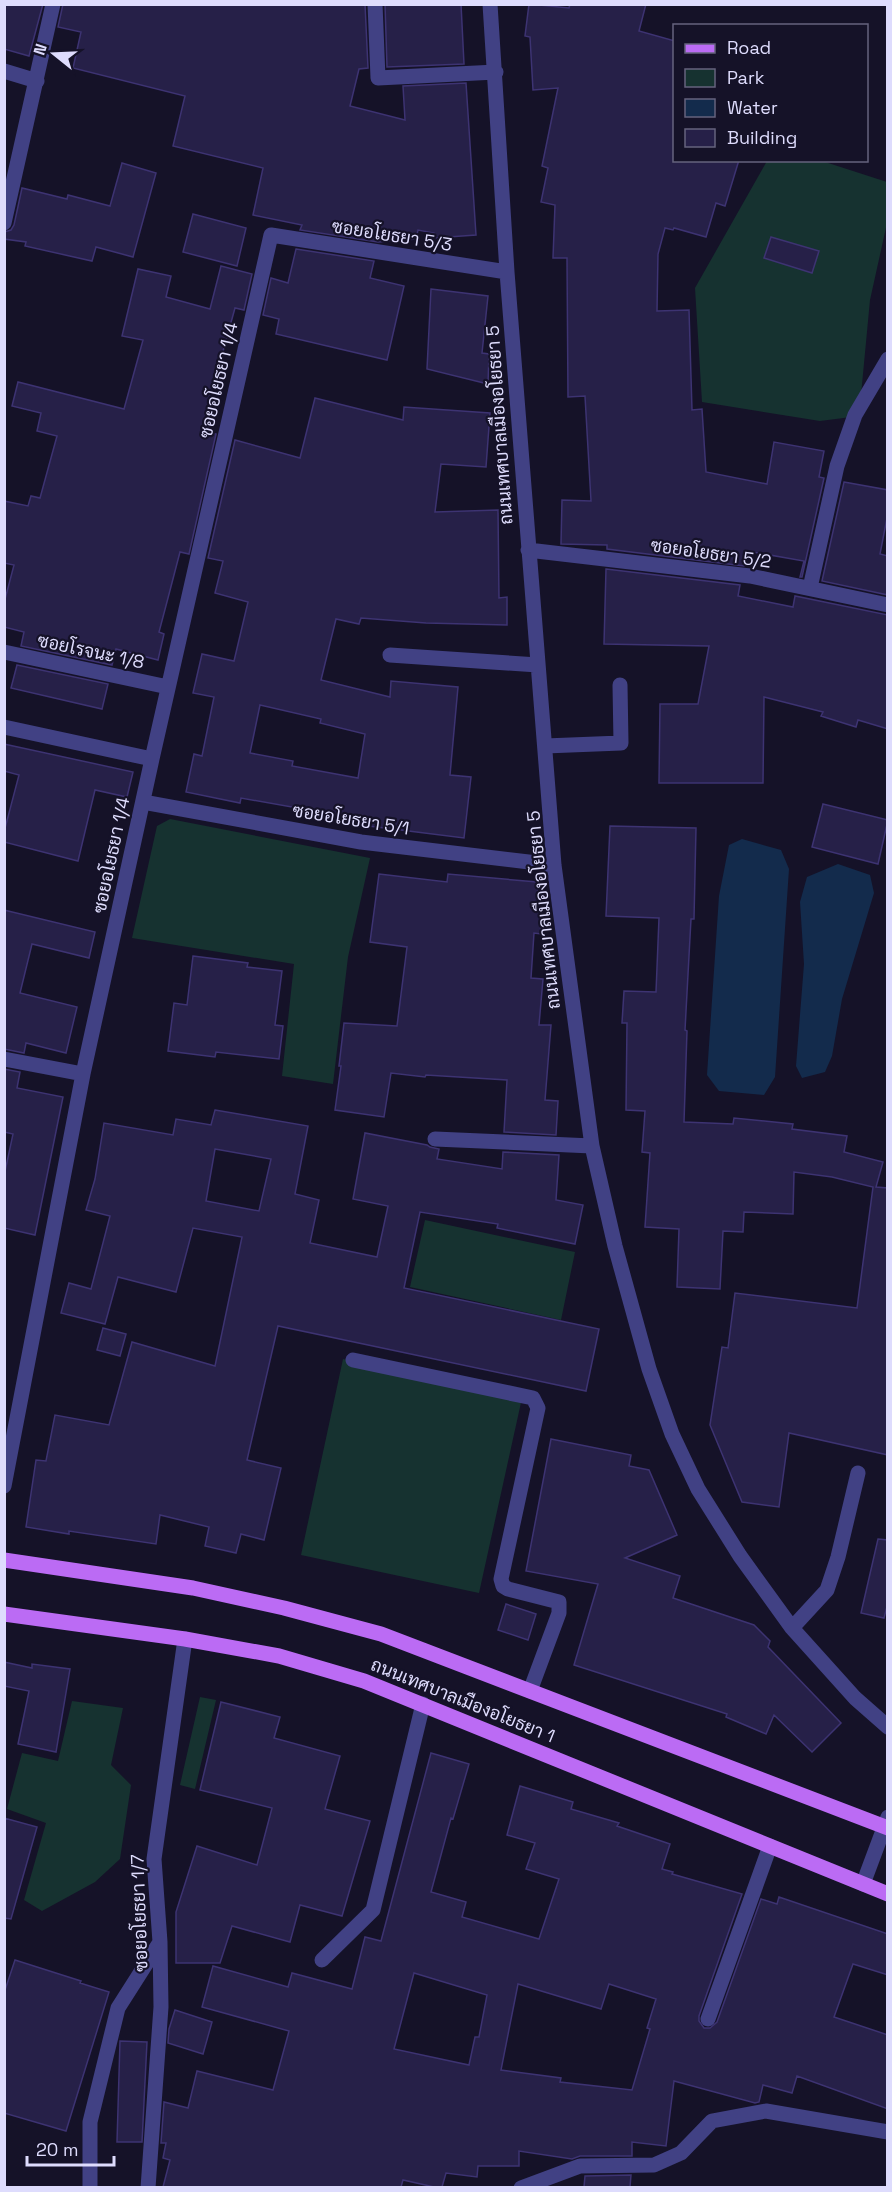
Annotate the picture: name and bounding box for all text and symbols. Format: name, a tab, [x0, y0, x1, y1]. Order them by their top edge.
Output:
north arrow	[24, 24, 84, 84]
legend	[673, 24, 868, 162]
text: Road	[727, 36, 771, 59]
text: N	[29, 41, 52, 58]
text: Park	[727, 66, 765, 89]
text: Water	[727, 96, 778, 119]
text: Building	[727, 126, 797, 149]
street label: ซอยอโยธยา 5/3	[330, 213, 454, 256]
street label: ซอยอโยธยา 1/4	[192, 319, 243, 440]
street label: ถนนเทศบาลเมืองอโยธยา 5	[480, 325, 517, 525]
street label: ซอยอโยธยา 5/2	[649, 532, 773, 573]
street label: ซอยโรจนะ 1/8	[35, 627, 147, 674]
street label: ซอยอโยธยา 1/4	[86, 794, 135, 915]
street label: ซอยอโยธยา 5/1	[291, 797, 411, 840]
street label: ถนนเทศบาลเมืองอโยธยา 5	[520, 810, 565, 1011]
street label: ถนนเทศบาลเมืองอโยธยา 1	[368, 1652, 559, 1747]
street label: ซอยอโยธยา 1/7	[124, 1854, 153, 1972]
scale bar	[27, 2129, 114, 2167]
text: 20 m	[36, 2138, 79, 2161]

